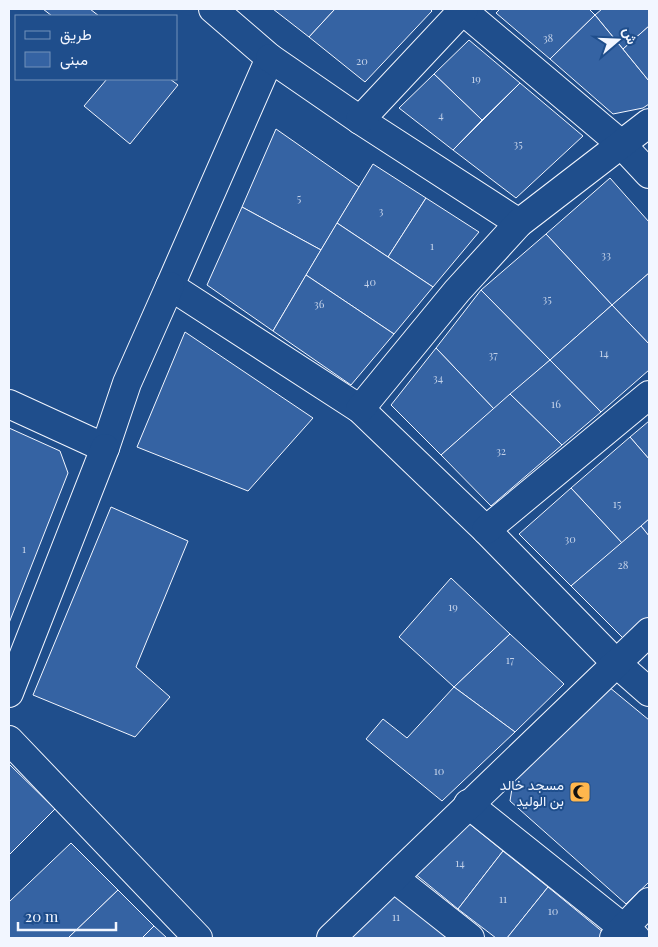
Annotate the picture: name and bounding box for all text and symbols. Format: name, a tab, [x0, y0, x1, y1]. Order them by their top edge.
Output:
legend	[15, 15, 178, 80]
north arrow	[593, 15, 643, 65]
text: طريق	[60, 24, 92, 45]
text: ش	[619, 25, 643, 47]
house number: 38	[543, 30, 554, 45]
text: مبنى	[60, 49, 88, 70]
house number: 20	[356, 53, 368, 68]
house number: 19	[471, 71, 481, 86]
house number: 4	[438, 107, 444, 122]
house number: 35	[513, 136, 523, 151]
house number: 5	[297, 190, 302, 205]
house number: 3	[379, 203, 384, 218]
house number: 1	[430, 238, 434, 253]
house number: 33	[601, 247, 611, 262]
house number: 40	[364, 274, 376, 289]
house number: 35	[542, 291, 552, 306]
house number: 36	[314, 296, 325, 311]
house number: 14	[599, 345, 609, 360]
house number: 37	[488, 347, 498, 362]
house number: 34	[433, 370, 444, 385]
house number: 16	[551, 396, 561, 411]
house number: 32	[496, 443, 506, 458]
house number: 15	[613, 496, 622, 511]
house number: 30	[564, 531, 576, 546]
house number: 1	[22, 541, 26, 556]
house number: 28	[618, 557, 629, 572]
house number: 19	[448, 599, 458, 614]
house number: 17	[506, 652, 515, 667]
house number: 10	[434, 763, 445, 778]
place label: مسجد خالد بن الوليد	[500, 775, 564, 810]
mosque icon: مسجد خالد بن الوليد	[568, 780, 592, 804]
house number: 14	[455, 855, 465, 870]
house number: 11	[499, 891, 507, 906]
scale bar	[18, 900, 115, 932]
house number: 10	[548, 903, 559, 918]
text: 20 m	[25, 906, 59, 926]
house number: 11	[392, 909, 400, 924]

